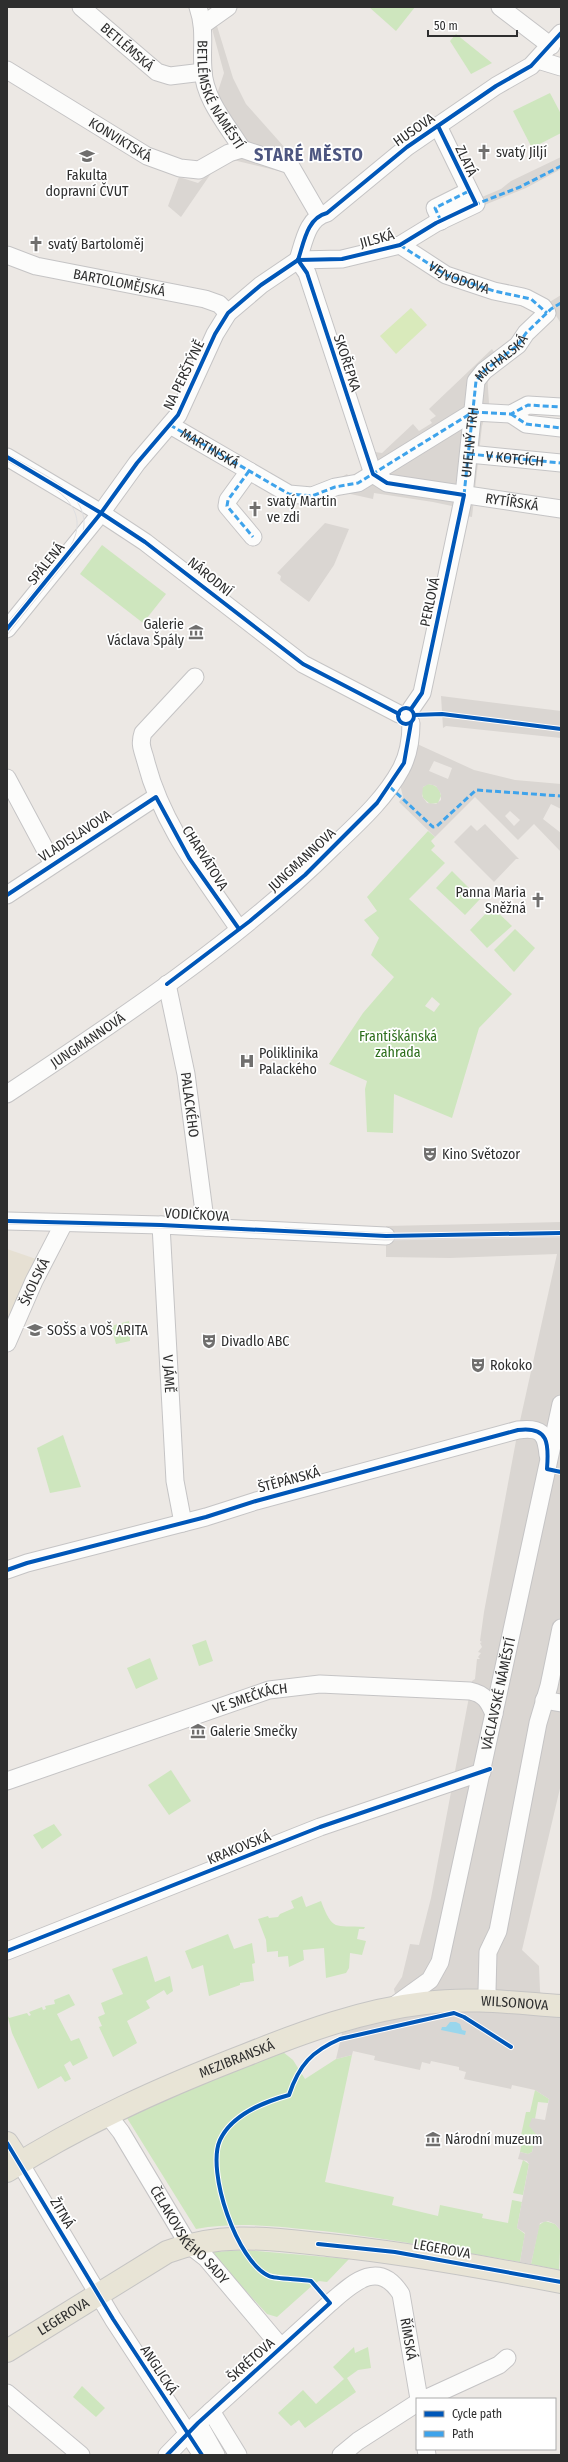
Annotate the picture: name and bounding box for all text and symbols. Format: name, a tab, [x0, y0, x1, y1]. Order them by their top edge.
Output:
scale bar	[428, 12, 517, 38]
street label: BETLÉMSKÁ	[97, 19, 159, 75]
text: 50 m	[434, 19, 458, 33]
street label: BETLÉMSKÉ NÁMĚSTÍ	[194, 40, 249, 152]
street label: HUSOVA	[390, 109, 438, 150]
street label: KONVIKTSKÁ	[86, 114, 155, 166]
street label: ZLATÁ	[451, 142, 482, 180]
district label: STARÉ MĚSTO	[254, 143, 364, 166]
church icon: svatý Jiljí	[475, 143, 493, 161]
place label: svatý Jiljí	[496, 144, 548, 161]
school or university icon: Fakulta dopravní ČVUT	[78, 147, 96, 165]
place label: Fakulta dopravní ČVUT	[46, 167, 129, 200]
street label: JILSKÁ	[358, 225, 397, 252]
church icon: svatý Bartoloměj	[27, 235, 45, 253]
place label: svatý Bartoloměj	[48, 236, 144, 253]
street label: VEJVODOVA	[425, 257, 492, 298]
street label: BARTOLOMĚJSKÁ	[72, 265, 168, 300]
street label: MICHALSKÁ	[471, 330, 531, 385]
street label: SKOŘEPKA	[330, 332, 365, 394]
street label: NA PERŠTÝNĚ	[159, 336, 208, 413]
street label: UHELNÝ TRH	[457, 406, 482, 478]
street label: MARTINSKÁ	[177, 424, 243, 472]
street label: V KOTCÍCH	[485, 447, 545, 470]
street label: RYTÍŘSKÁ	[484, 489, 541, 514]
place label: svatý Martin ve zdi	[267, 493, 337, 526]
church icon: svatý Martin ve zdi	[246, 500, 264, 518]
street label: SPÁLENÁ	[23, 538, 69, 589]
street label: NÁRODNÍ	[184, 553, 237, 600]
street label: PERLOVÁ	[415, 575, 444, 628]
place label: Galerie Václava Špály	[107, 616, 185, 649]
museum icon: Galerie Václava Špály	[187, 623, 205, 641]
street label: VLADISLAVOVA	[36, 806, 115, 866]
street label: CHARVÁTOVA	[178, 822, 233, 894]
street label: JUNGMANNOVA	[265, 824, 340, 896]
place label: Panna Maria Sněžná	[456, 884, 526, 917]
church icon: Panna Maria Sněžná	[529, 891, 547, 909]
street label: JUNGMANNOVÁ	[47, 1008, 129, 1071]
park label: Františkánská zahrada	[359, 1028, 437, 1061]
place label: Poliklinika Palackého	[259, 1045, 318, 1078]
hospital icon: Poliklinika Palackého	[238, 1052, 256, 1070]
street label: PALACKÉHO	[177, 1071, 203, 1139]
theatre icon: Kino Světozor	[421, 1145, 439, 1163]
place label: Kino Světozor	[442, 1146, 520, 1163]
street label: VODIČKOVA	[164, 1204, 231, 1225]
street label: ŠKOLSKÁ	[15, 1254, 53, 1308]
school or university icon: SOŠS a VOŠ ARITA	[26, 1321, 44, 1339]
place label: SOŠS a VOŠ ARITA	[47, 1321, 148, 1339]
theatre icon: Divadlo ABC	[200, 1332, 218, 1350]
place label: Divadlo ABC	[221, 1333, 289, 1350]
street label: V JÁMĚ	[160, 1354, 180, 1394]
theatre icon: Rokoko	[469, 1356, 487, 1374]
place label: Rokoko	[490, 1357, 532, 1374]
street label: ŠTĚPÁNSKÁ	[256, 1462, 323, 1496]
street label: VÁCLAVSKÉ NÁMĚSTÍ	[478, 1635, 519, 1752]
street label: VE SMEČKÁCH	[210, 1679, 288, 1717]
museum icon: Galerie Smečky	[189, 1722, 207, 1740]
place label: Galerie Smečky	[210, 1723, 298, 1740]
street label: KRAKOVSKÁ	[204, 1826, 274, 1868]
street label: WILSONOVA	[481, 1992, 550, 2014]
street label: MEZIBRANSKÁ	[196, 2035, 277, 2081]
museum icon: Národní muzeum	[424, 2130, 442, 2148]
place label: Národní muzeum	[445, 2131, 542, 2148]
street label: ČELAKOVSKÉHO SADY	[147, 2182, 233, 2287]
street label: ŽITNÁ	[46, 2194, 79, 2232]
street label: LEGEROVA	[412, 2236, 473, 2262]
street label: LEGEROVA	[34, 2294, 93, 2339]
street label: ŘÍMSKÁ	[397, 2316, 422, 2362]
street label: ŠKRÉTOVA	[223, 2333, 279, 2386]
street label: ANGLICKÁ	[137, 2341, 182, 2398]
legend	[416, 2398, 556, 2450]
text: Cycle path	[452, 2407, 502, 2421]
text: Path	[452, 2427, 474, 2441]

